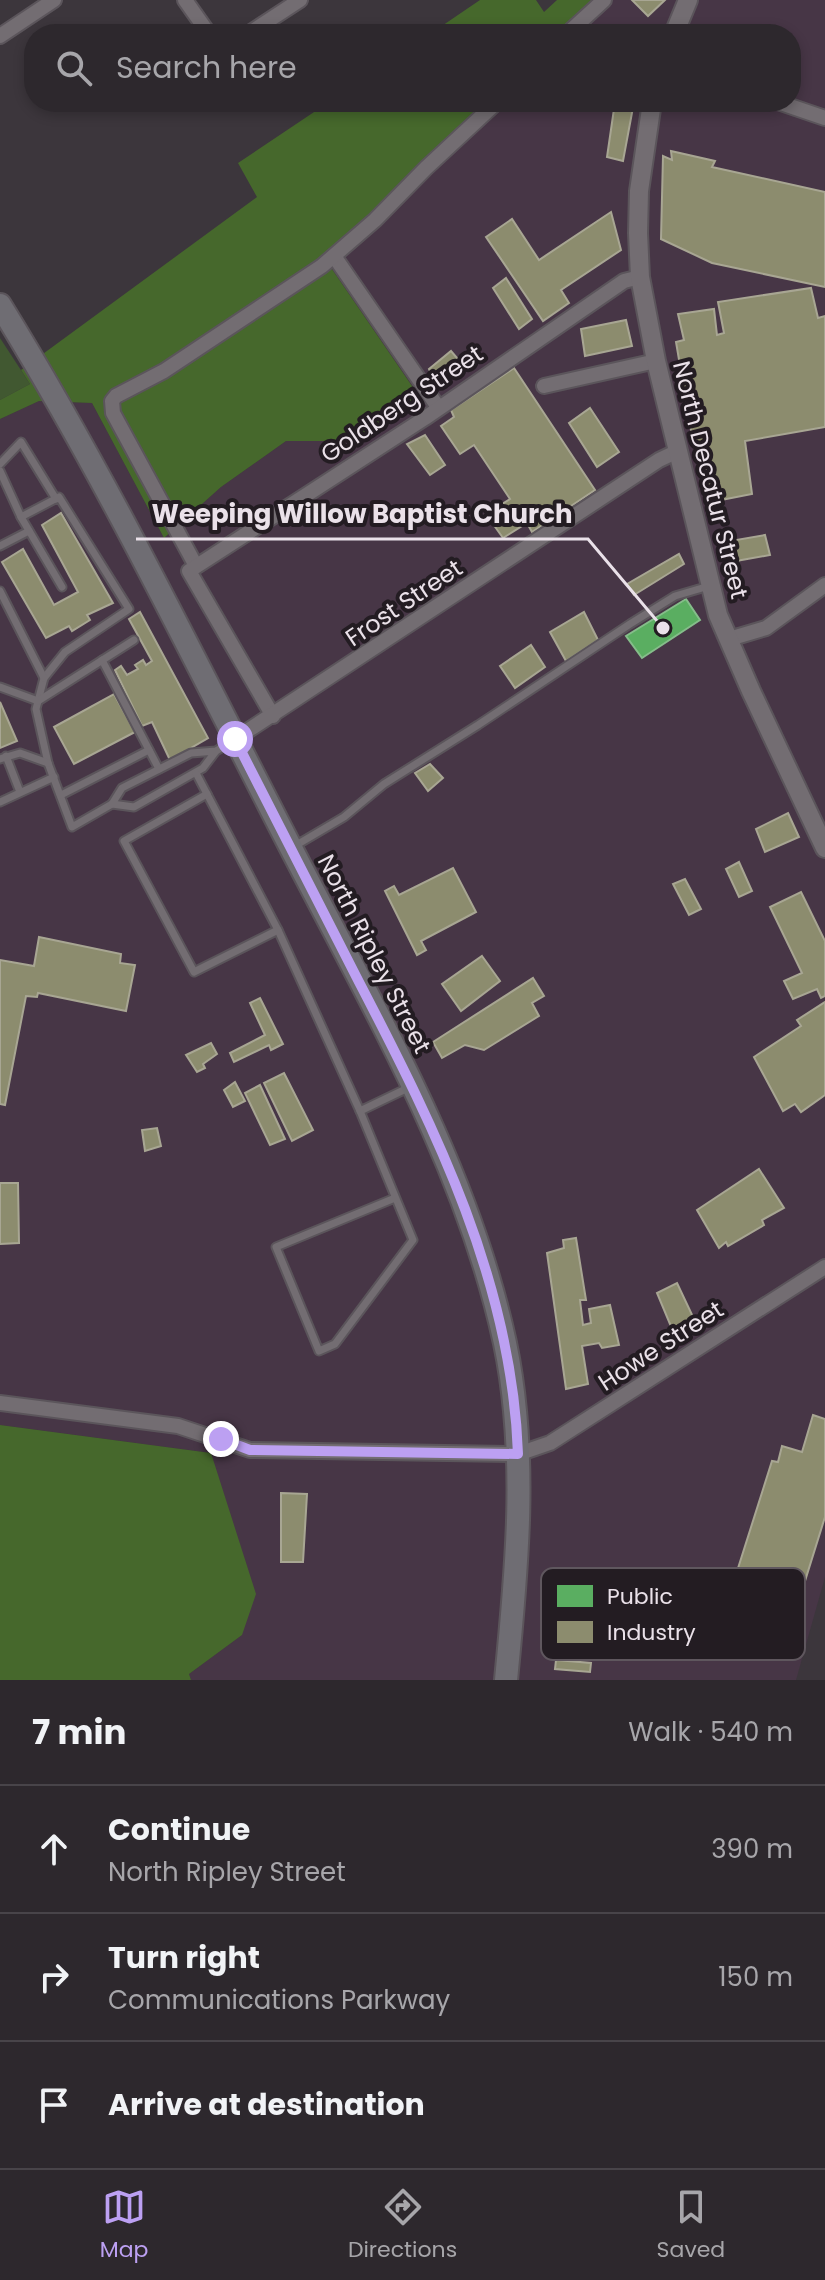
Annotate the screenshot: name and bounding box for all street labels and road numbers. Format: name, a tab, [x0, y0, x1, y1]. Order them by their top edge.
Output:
street label: Goldberg Street	[314, 337, 489, 470]
street label: North Decatur Street	[665, 357, 756, 602]
street label: Frost Street	[339, 551, 469, 654]
street label: North Ripley Street	[310, 849, 439, 1059]
street label: Howe Street	[592, 1293, 730, 1398]

